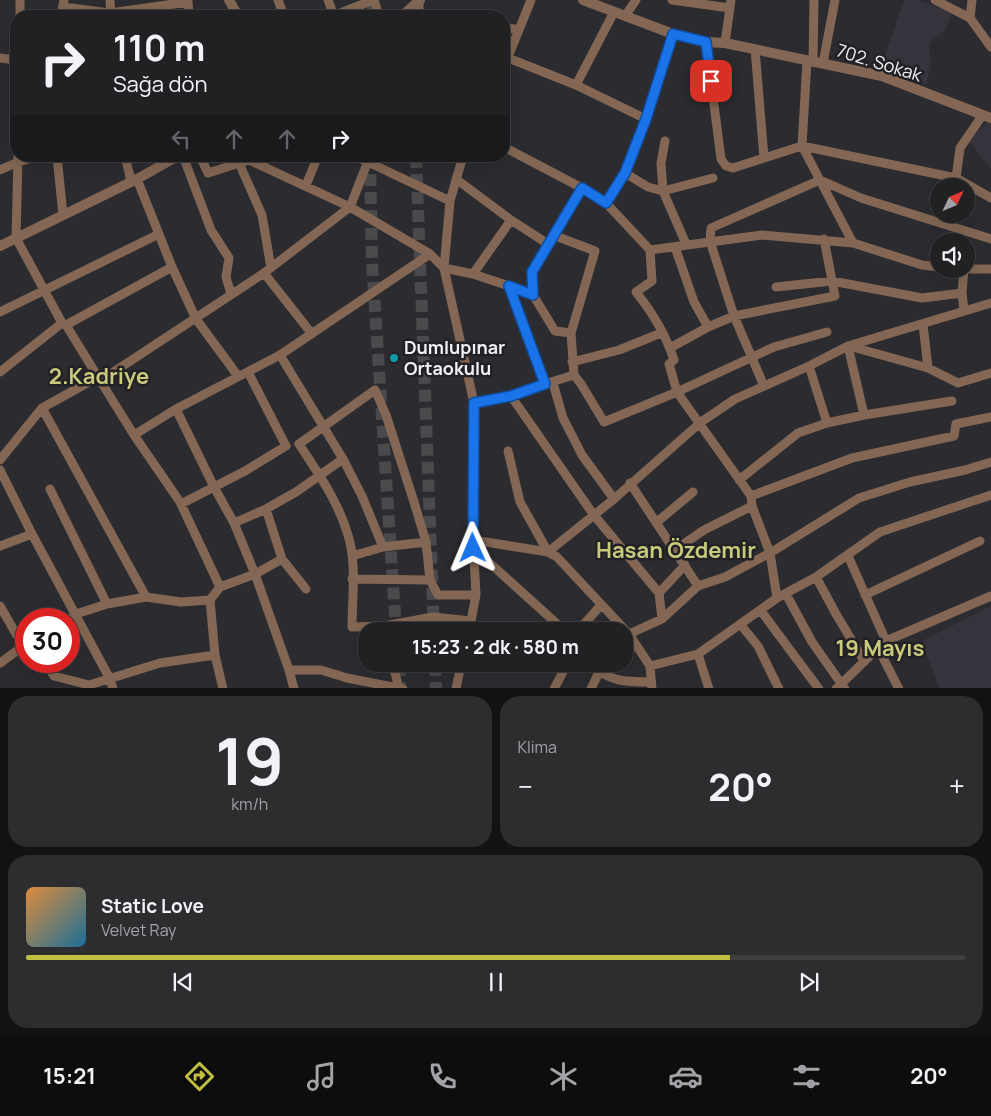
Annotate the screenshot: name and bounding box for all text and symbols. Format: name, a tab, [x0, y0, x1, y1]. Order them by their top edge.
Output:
text: 110 m	[113, 24, 205, 72]
icon: right	[30, 30, 95, 95]
street label: 702. Sokak	[834, 38, 926, 87]
pin	[690, 60, 732, 102]
icon: arrive	[697, 67, 725, 95]
text: Sağa dön	[113, 69, 208, 99]
icon: left	[167, 125, 195, 153]
icon: ahead	[220, 125, 248, 153]
icon: ahead	[273, 125, 301, 153]
icon: right	[326, 125, 354, 153]
north arrow	[930, 178, 975, 222]
map controls	[930, 178, 975, 278]
button: sound	[930, 233, 975, 278]
place label: Dumlupınar Ortaokulu	[404, 335, 505, 380]
marker: Dumlupınar Ortaokulu	[388, 352, 400, 364]
district label: 2.Kadriye	[49, 361, 149, 391]
position arrow	[446, 521, 498, 573]
district label: Hasan Özdemir	[596, 535, 756, 565]
speed limit sign: 30	[15, 608, 80, 673]
district label: 19 Mayıs	[836, 633, 925, 663]
text: 15:23 · 2 dk · 580 m	[412, 634, 579, 660]
text: 19	[215, 716, 284, 805]
text: Klima	[518, 736, 557, 758]
text: 20°	[708, 760, 773, 812]
text: −	[518, 767, 533, 805]
text: +	[949, 767, 965, 805]
text: km/h	[231, 793, 268, 815]
text: Static Love	[101, 893, 204, 919]
text: Velvet Ray	[101, 919, 177, 941]
icon: previous	[169, 968, 197, 996]
icon: pause	[482, 968, 510, 996]
icon: next	[795, 968, 823, 996]
icon: directions	[182, 1059, 217, 1094]
icon: music	[304, 1059, 339, 1094]
icon: phone	[425, 1059, 460, 1094]
icon: climate	[546, 1059, 581, 1094]
icon: car	[668, 1059, 703, 1094]
icon: filters	[789, 1059, 824, 1094]
text: 15:21	[43, 1061, 96, 1091]
text: 20°	[910, 1061, 948, 1091]

